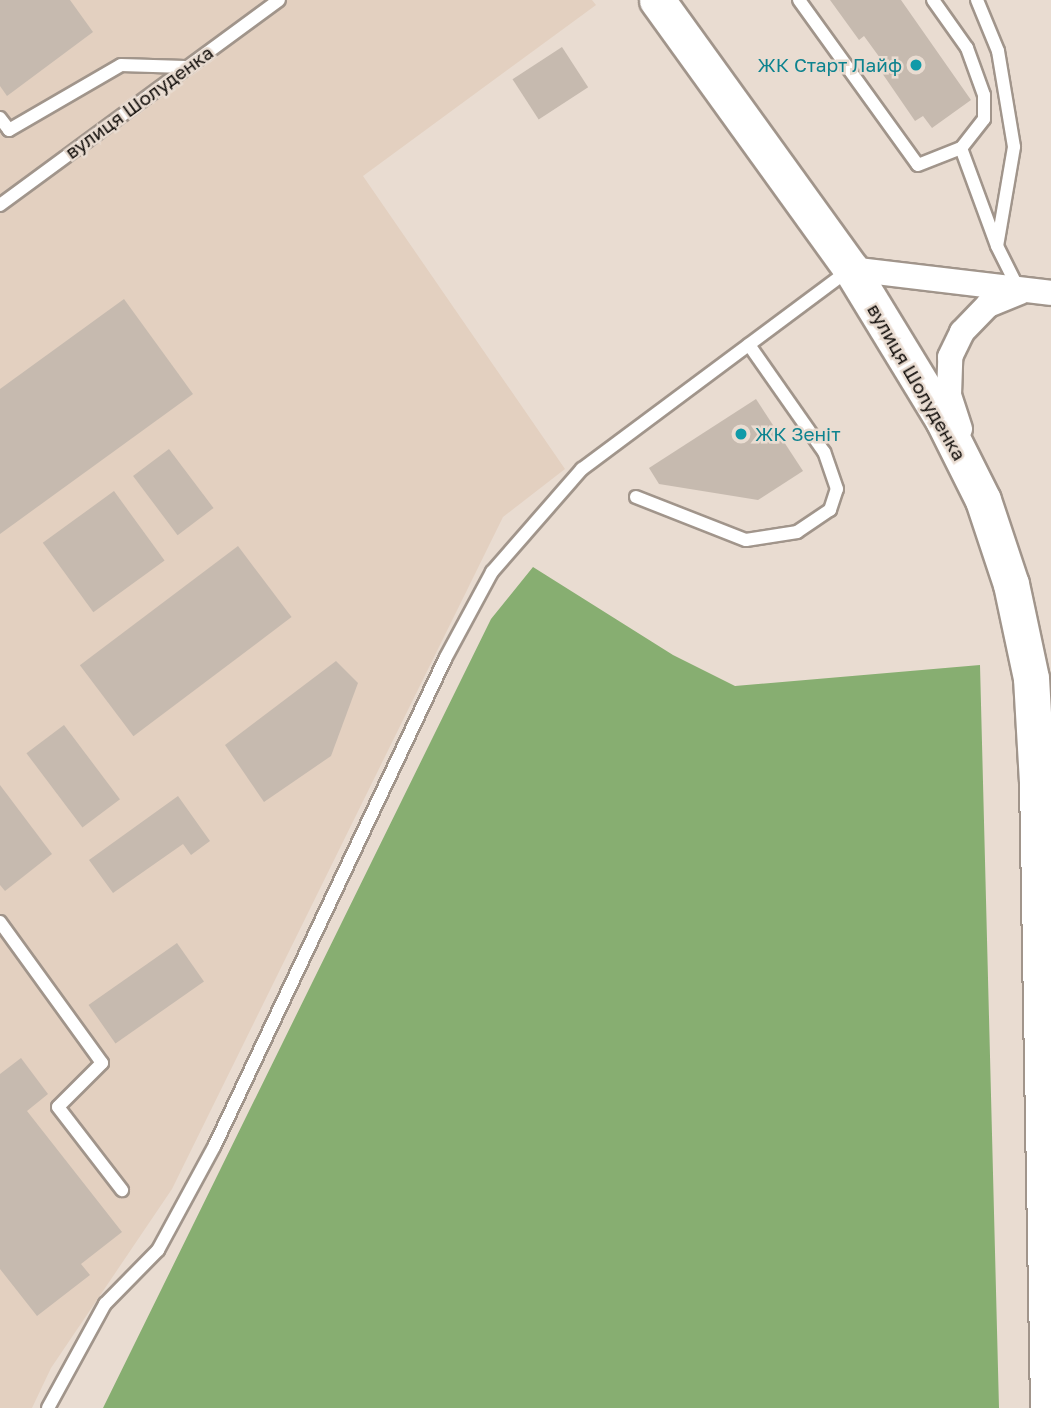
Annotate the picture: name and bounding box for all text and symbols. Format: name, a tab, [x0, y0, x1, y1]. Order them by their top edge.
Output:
street label: вулиця Шолуденка	[61, 41, 217, 163]
place label: ЖК Старт Лайф	[758, 54, 902, 76]
marker: ЖК Старт Лайф	[908, 57, 924, 73]
street label: вулиця Шолуденка	[863, 300, 971, 464]
place label: ЖК Зеніт	[755, 423, 840, 445]
marker: ЖК Зеніт	[733, 426, 749, 442]

